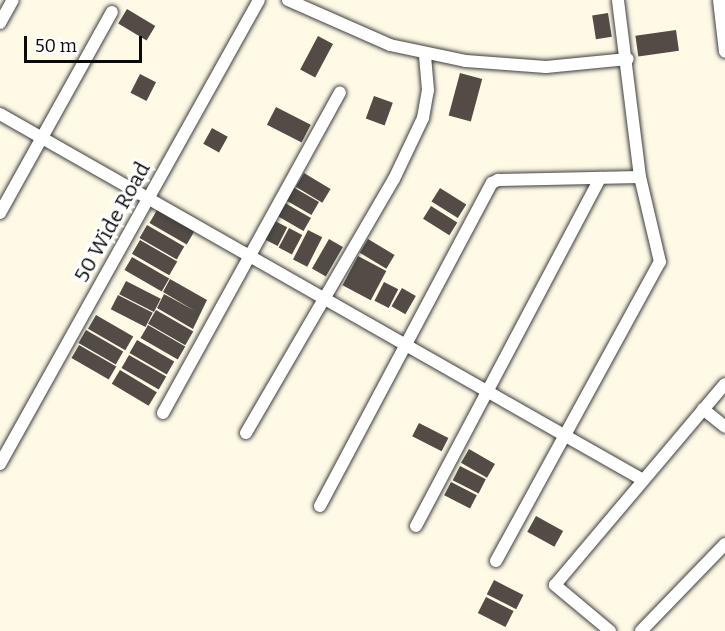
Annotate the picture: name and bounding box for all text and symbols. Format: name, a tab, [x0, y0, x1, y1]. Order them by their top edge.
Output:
scale bar	[27, 24, 146, 62]
text: 50 m	[35, 35, 77, 57]
street label: 50 Wide Road	[69, 158, 155, 286]

